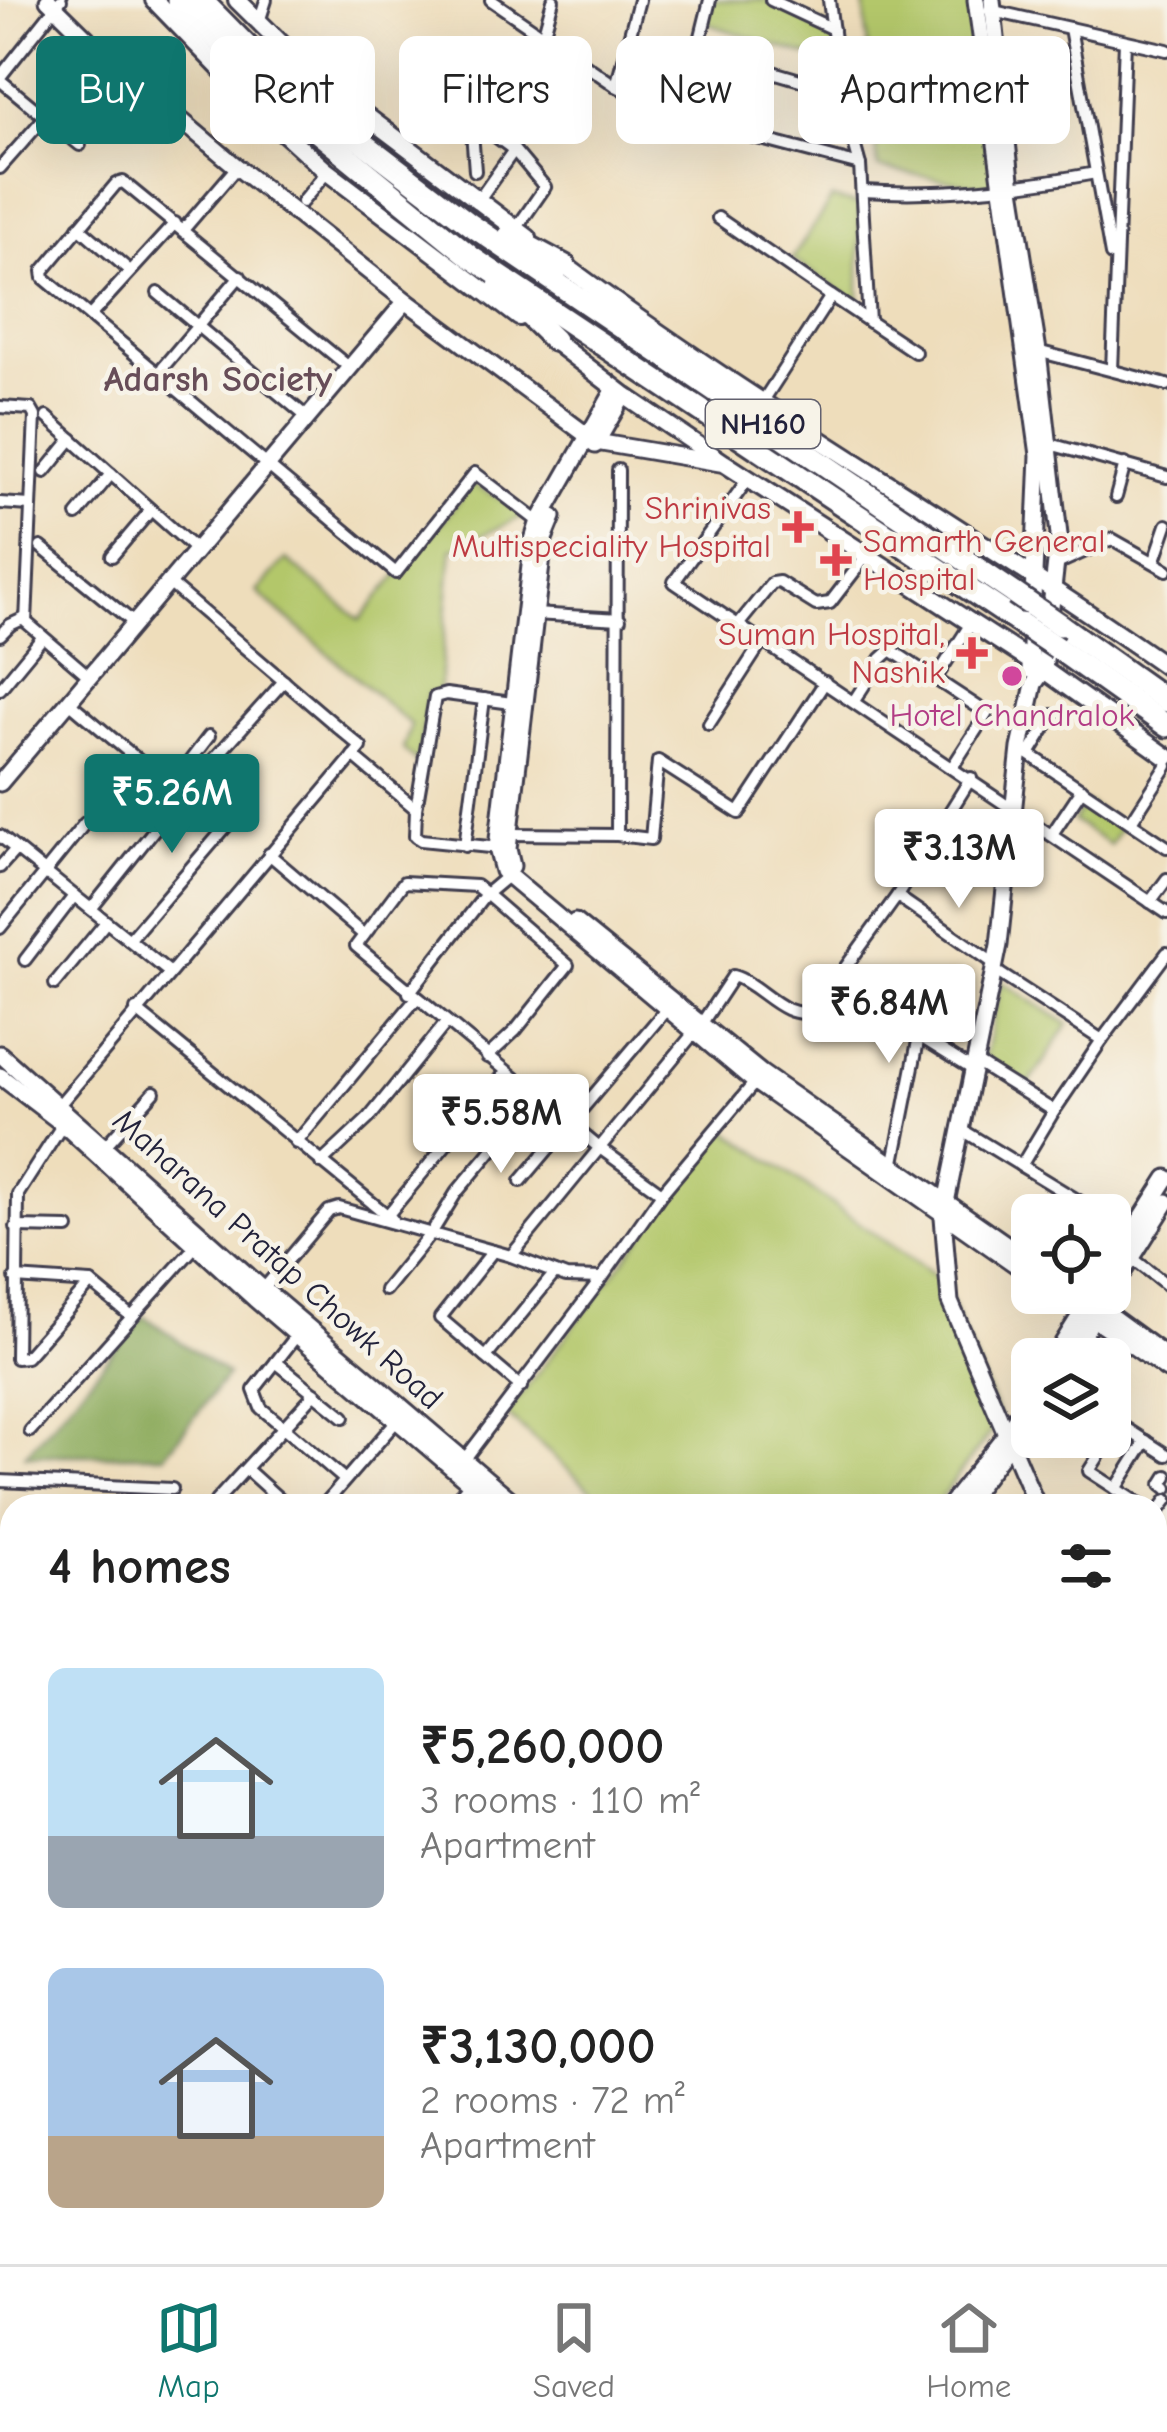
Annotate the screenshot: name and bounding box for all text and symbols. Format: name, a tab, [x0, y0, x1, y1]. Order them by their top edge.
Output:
chip: Buy	[36, 36, 186, 144]
chip: Rent	[210, 36, 375, 144]
chip: Filters	[399, 36, 592, 144]
chip: New	[616, 36, 774, 144]
chip: Apartment	[798, 36, 1070, 144]
district label: Adarsh Society	[104, 359, 333, 400]
road number: NH160	[706, 400, 820, 448]
place label: Shrinivas Multispeciality Hospital	[452, 489, 771, 565]
marker: Shrinivas Multispeciality Hospital	[782, 511, 814, 543]
place label: Samarth General Hospital	[863, 522, 1105, 598]
marker: Samarth General Hospital	[820, 544, 852, 576]
place label: Suman Hospital, Nashik	[718, 615, 945, 691]
marker: Suman Hospital, Nashik	[956, 637, 988, 669]
marker: Hotel Chandralok	[999, 663, 1025, 689]
place label: Hotel Chandralok	[889, 696, 1135, 734]
pin: ₹5.26M	[74, 754, 270, 856]
text: ₹5.26M	[111, 770, 233, 815]
pin: ₹3.13M	[861, 809, 1057, 911]
text: ₹3.13M	[902, 825, 1016, 870]
pin: ₹6.84M	[791, 964, 987, 1066]
text: ₹6.84M	[829, 980, 949, 1025]
pin: ₹5.58M	[403, 1074, 599, 1176]
text: ₹5.58M	[440, 1090, 562, 1135]
street label: Maharana Pratap Chowk Road	[105, 1101, 451, 1417]
map controls	[1011, 1194, 1131, 1458]
button: locate	[1011, 1194, 1131, 1314]
button: layers	[1011, 1338, 1131, 1458]
icon: filters	[1053, 1533, 1119, 1599]
text: 4 homes	[48, 1537, 231, 1596]
icon: home	[144, 1716, 288, 1860]
text: ₹5,260,000	[420, 1717, 665, 1776]
text: 3 rooms · 110 m²	[420, 1778, 700, 1823]
text: Apartment	[420, 1823, 595, 1868]
icon: home	[144, 2016, 288, 2160]
text: ₹3,130,000	[420, 2017, 656, 2076]
text: 2 rooms · 72 m²	[420, 2078, 685, 2123]
text: Apartment	[420, 2123, 595, 2168]
tab: Map	[156, 2295, 222, 2405]
tab: Saved	[533, 2295, 615, 2405]
tab: Home	[926, 2295, 1011, 2405]

